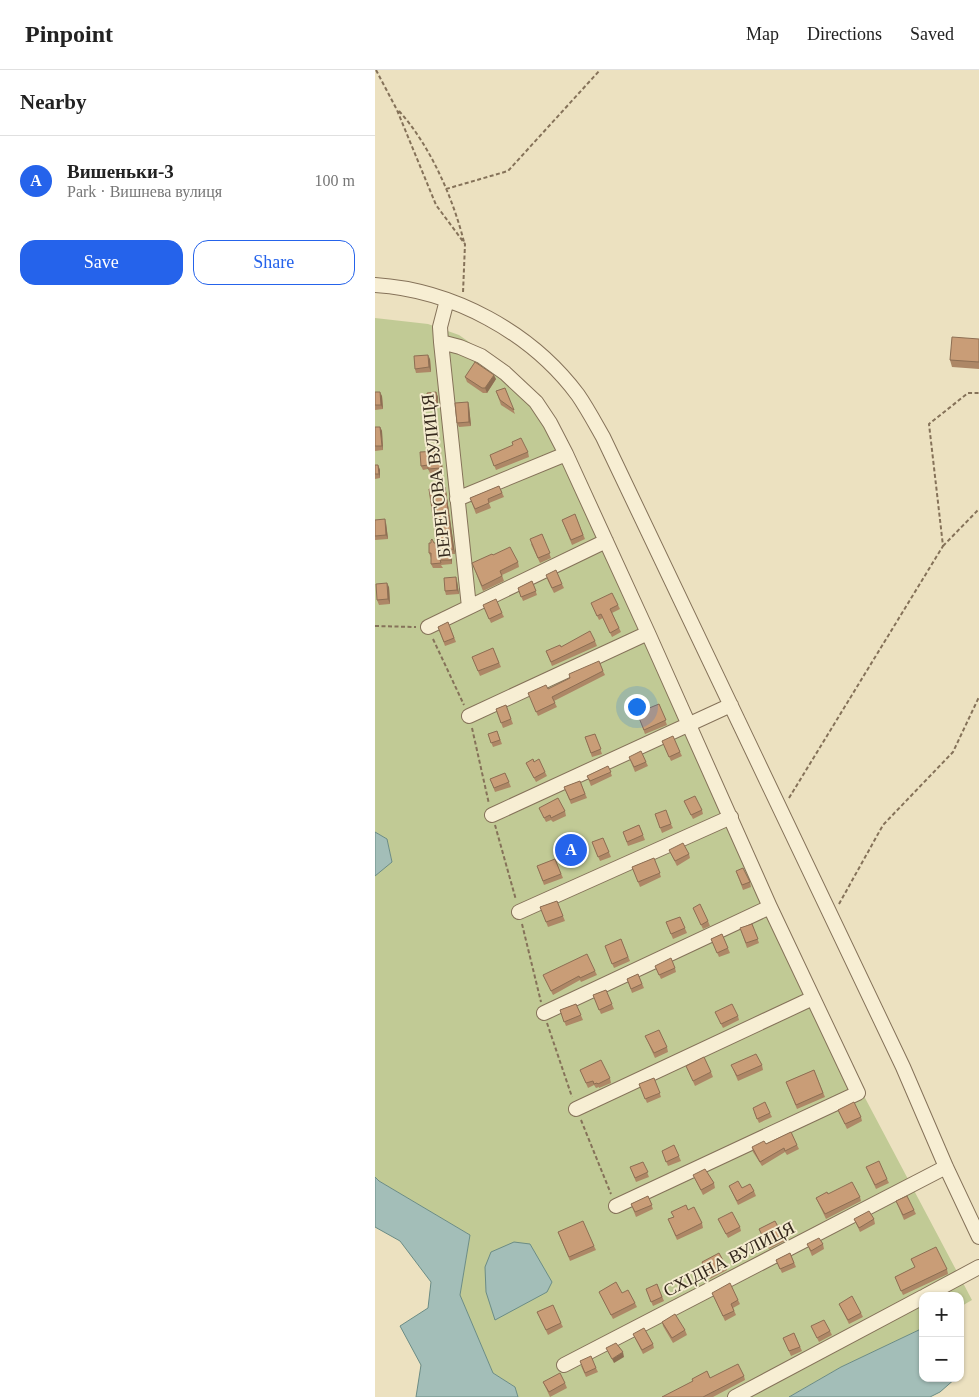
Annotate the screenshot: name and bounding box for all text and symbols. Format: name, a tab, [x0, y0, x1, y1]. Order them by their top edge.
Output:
text: Pinpoint	[25, 21, 113, 47]
text: Map	[746, 24, 779, 44]
text: Directions	[807, 24, 882, 44]
text: Saved	[910, 24, 954, 44]
text: Nearby	[20, 90, 87, 114]
text: Вишеньки-3	[67, 161, 174, 182]
text: A	[30, 172, 42, 189]
text: 100 m	[315, 172, 355, 189]
text: Park · Вишнева вулиця	[67, 183, 222, 200]
button: Save	[20, 240, 183, 285]
button: Share	[193, 240, 355, 285]
street label: БЕРЕГОВА ВУЛИЦЯ	[417, 393, 455, 559]
your location	[624, 694, 650, 720]
pin: A	[555, 831, 587, 869]
street label: СХІДНА ВУЛИЦЯ	[660, 1217, 798, 1301]
map controls	[919, 1292, 964, 1382]
button: +	[919, 1292, 964, 1337]
button: −	[919, 1337, 964, 1382]

